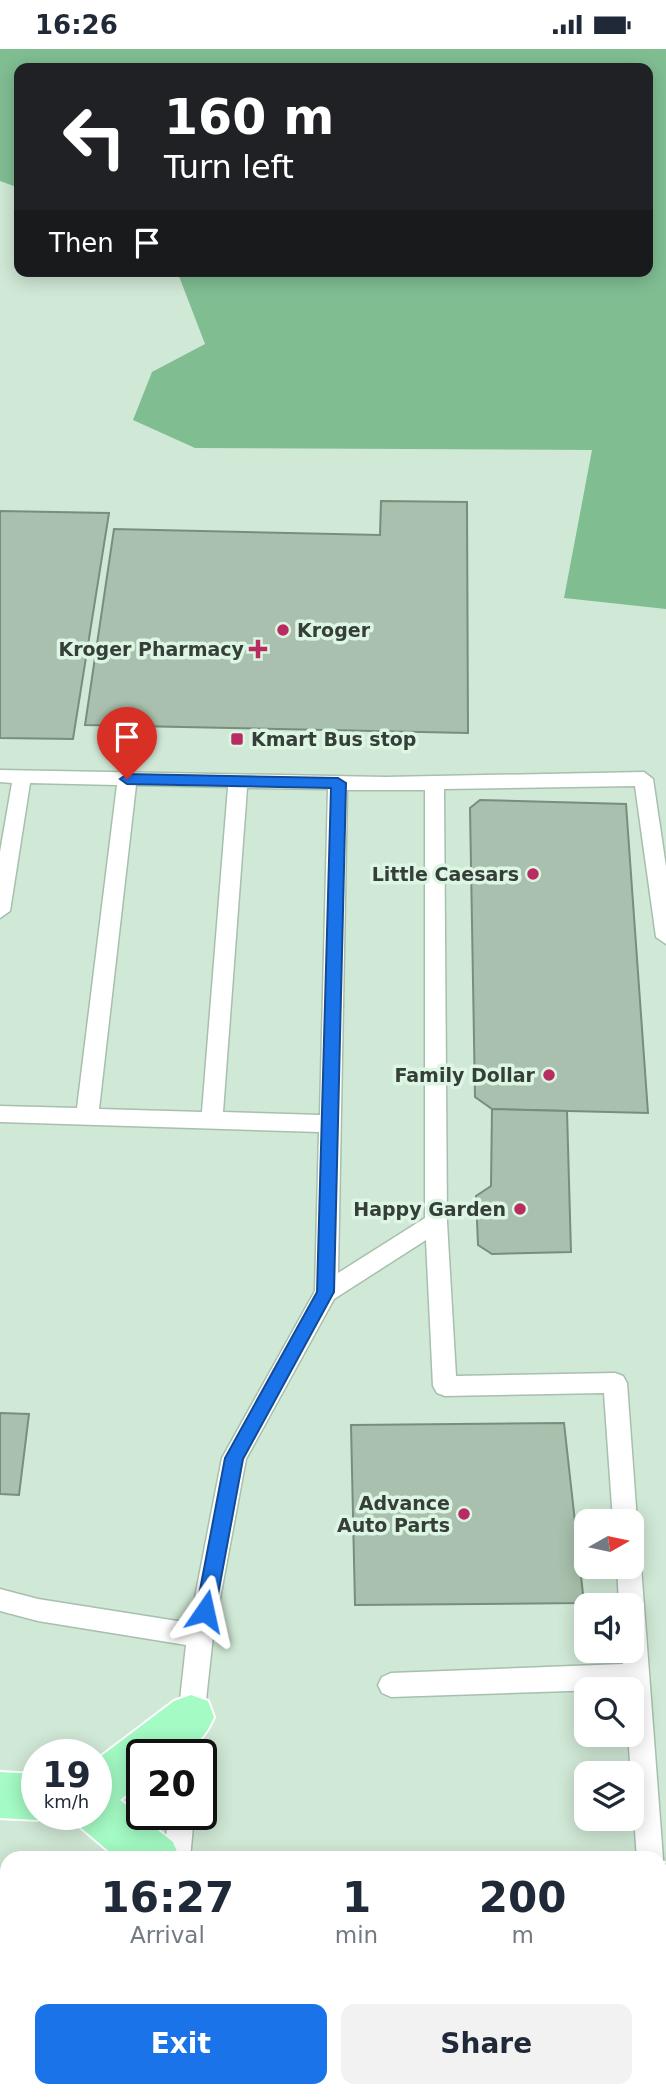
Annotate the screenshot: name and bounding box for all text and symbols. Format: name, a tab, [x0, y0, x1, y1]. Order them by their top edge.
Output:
text: 16:26	[35, 10, 118, 40]
text: 160 m	[164, 89, 334, 146]
icon: left	[49, 91, 140, 182]
text: Turn left	[164, 148, 294, 186]
icon: arrive	[128, 224, 166, 262]
text: Then	[49, 228, 114, 258]
place label: Kroger	[297, 619, 371, 641]
marker: Kroger	[275, 622, 291, 638]
place label: Kroger Pharmacy	[58, 638, 245, 660]
marker: Kroger Pharmacy	[250, 641, 266, 657]
pin	[97, 707, 157, 779]
icon: arrive	[108, 718, 146, 756]
place label: Kmart Bus stop	[251, 728, 416, 750]
marker: Kmart Bus stop	[229, 731, 245, 747]
place label: Little Caesars	[372, 863, 519, 885]
marker: Little Caesars	[525, 866, 541, 882]
place label: Family Dollar	[394, 1064, 536, 1086]
marker: Family Dollar	[541, 1067, 557, 1083]
place label: Happy Garden	[353, 1198, 506, 1220]
marker: Happy Garden	[512, 1201, 528, 1217]
place label: Advance Auto Parts	[337, 1492, 450, 1536]
marker: Advance Auto Parts	[456, 1506, 472, 1522]
north arrow	[574, 1509, 644, 1579]
map controls	[574, 1509, 644, 1831]
position arrow	[168, 1574, 242, 1648]
button: sound	[574, 1593, 644, 1663]
button: search	[574, 1677, 644, 1747]
speed limit sign: 20	[126, 1739, 217, 1830]
text: 19	[42, 1755, 91, 1795]
button: layers	[574, 1761, 644, 1831]
text: km/h	[44, 1791, 89, 1812]
text: 16:27	[101, 1873, 234, 1922]
text: 1	[342, 1873, 371, 1922]
text: 200	[479, 1873, 566, 1922]
text: Arrival	[130, 1922, 205, 1948]
text: min	[335, 1922, 378, 1948]
text: m	[511, 1922, 534, 1948]
button: Exit	[35, 2004, 327, 2084]
button: Share	[341, 2004, 632, 2084]

